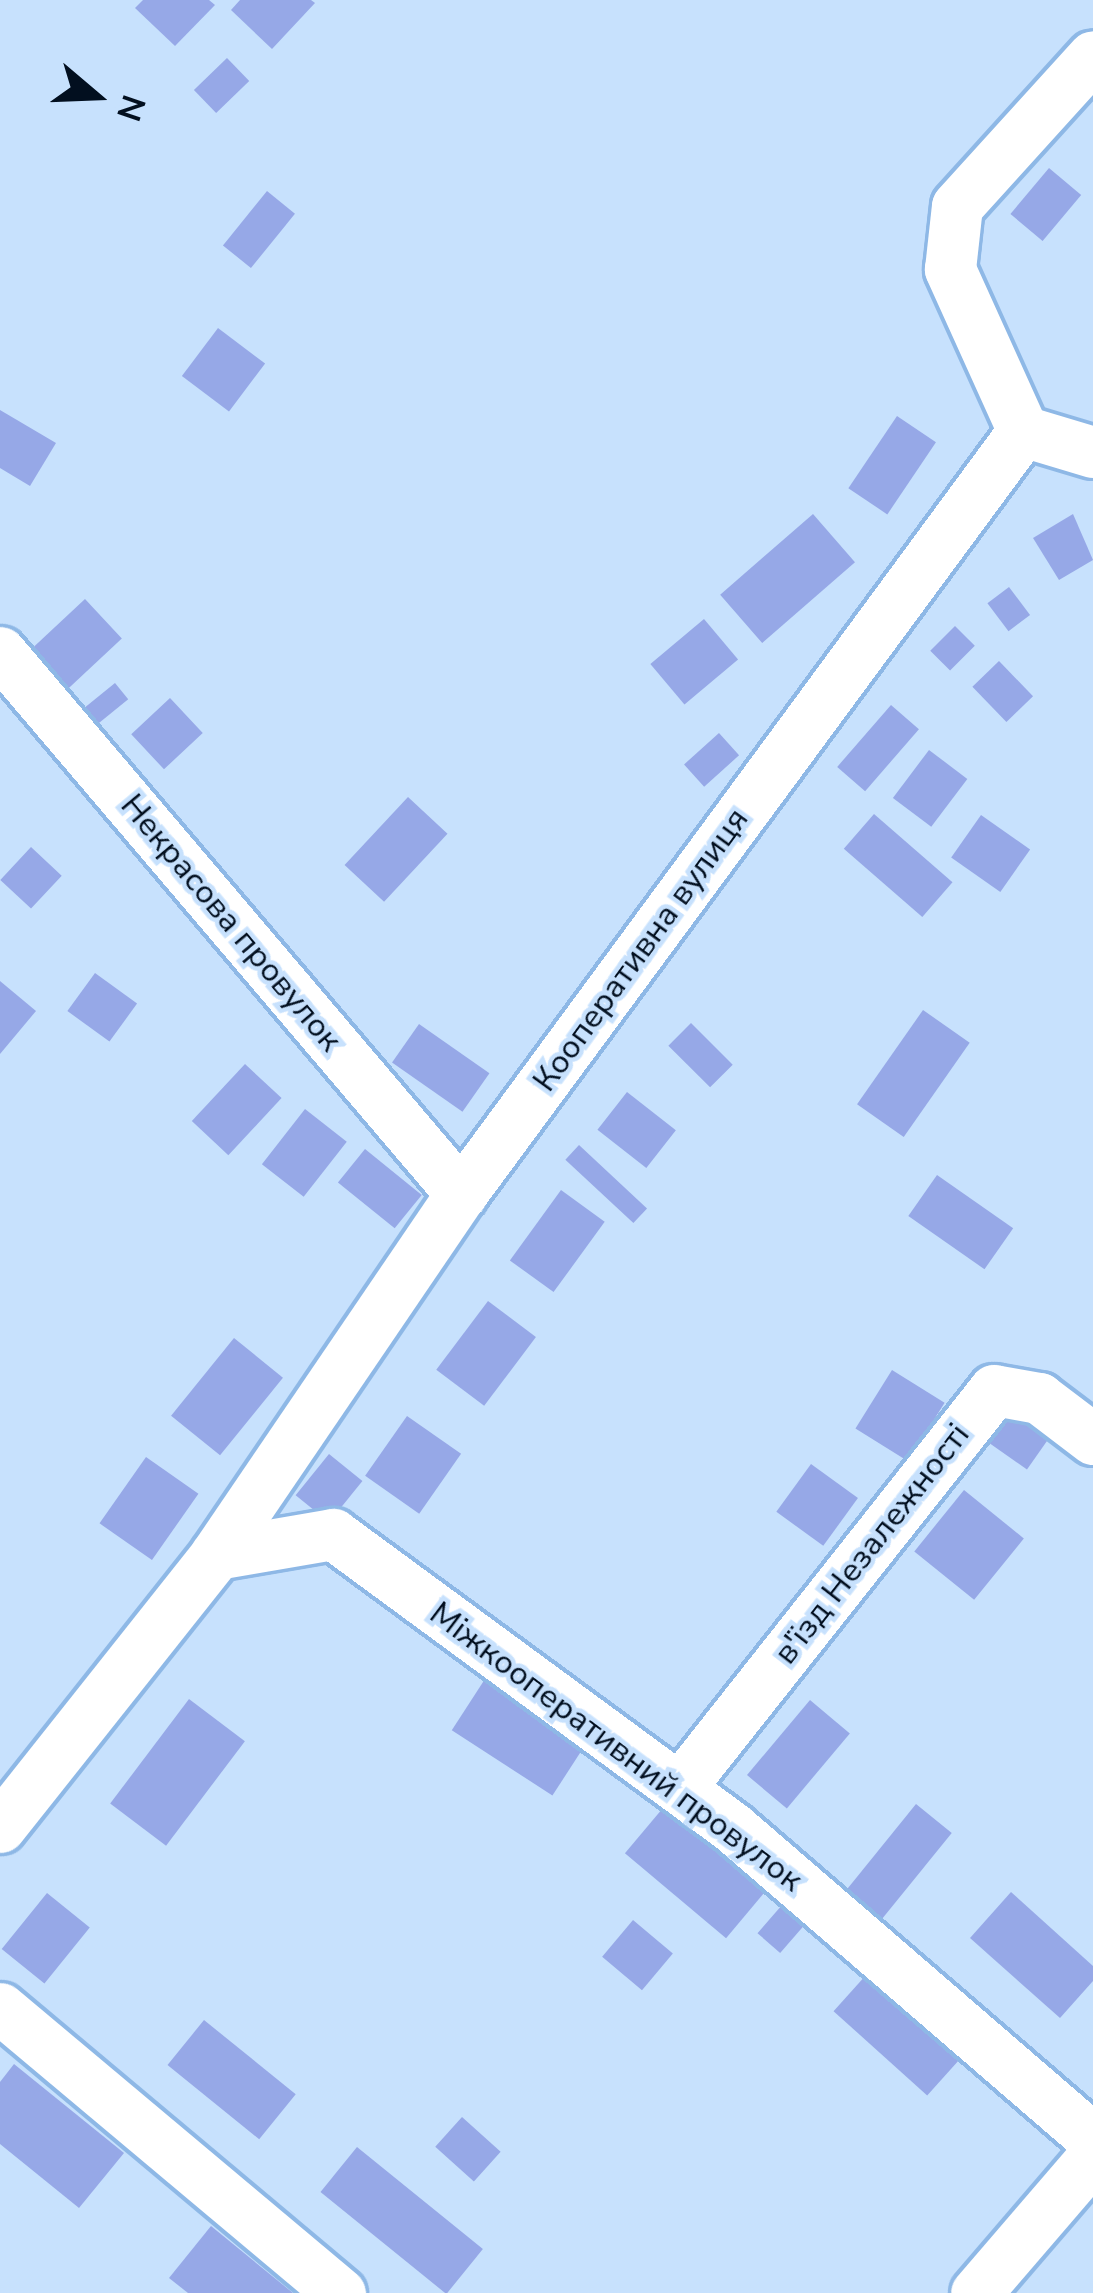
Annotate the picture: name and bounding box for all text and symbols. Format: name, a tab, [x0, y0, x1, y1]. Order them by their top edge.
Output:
north arrow	[36, 36, 156, 156]
text: N	[105, 89, 156, 127]
street label: Некрасова провулок	[112, 786, 350, 1060]
street label: Кооперативна вулиця	[525, 801, 757, 1099]
street label: в'їзд Незалежності	[766, 1416, 978, 1672]
street label: Міжкооперативний провулок	[422, 1594, 810, 1900]

